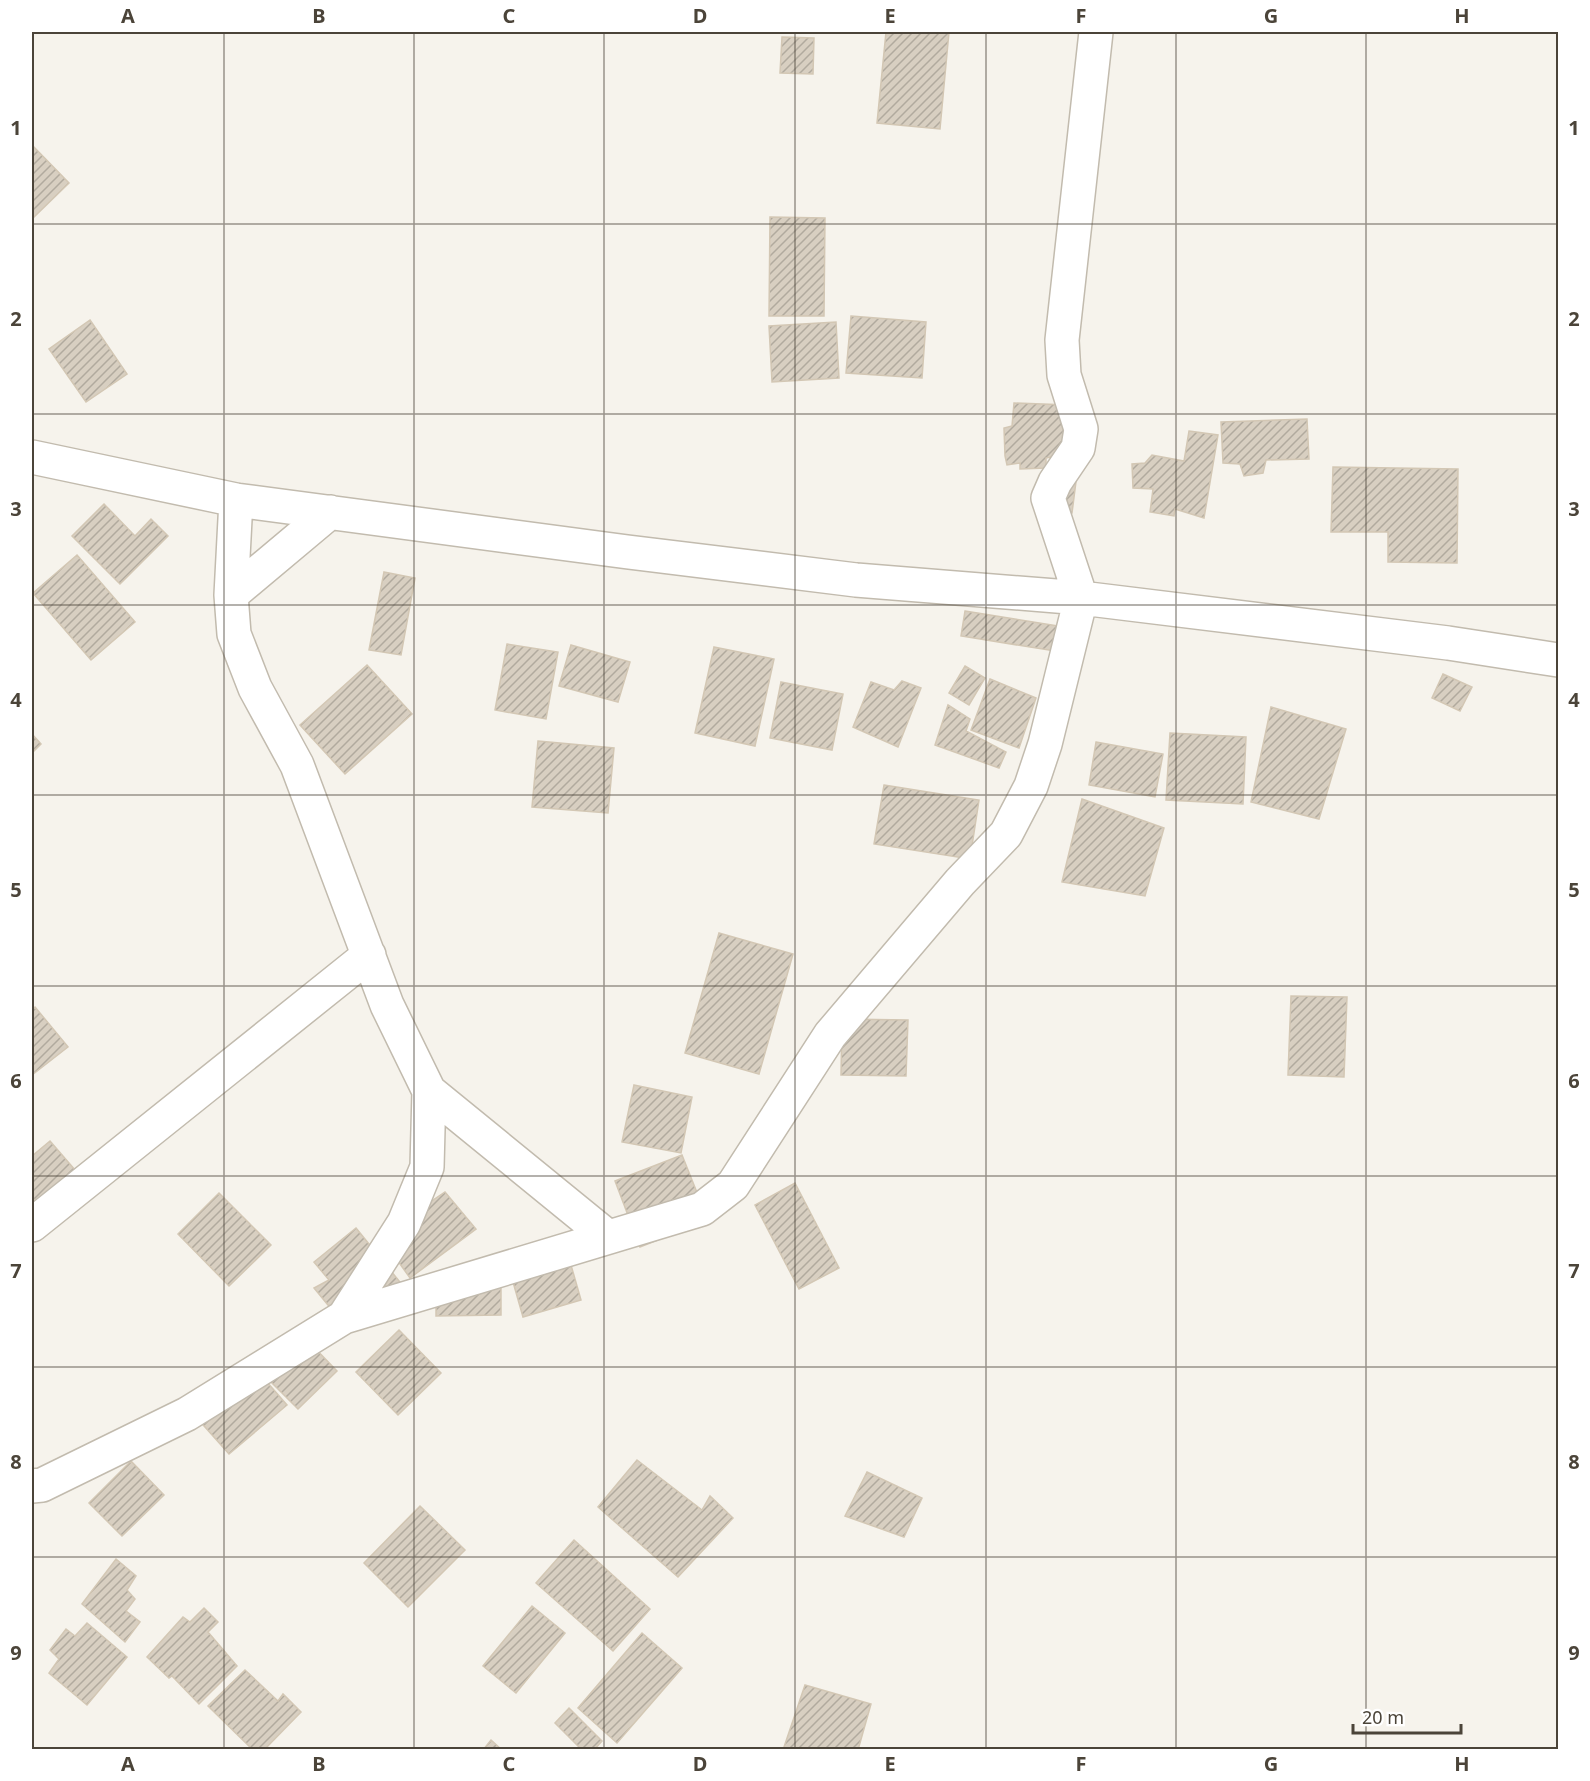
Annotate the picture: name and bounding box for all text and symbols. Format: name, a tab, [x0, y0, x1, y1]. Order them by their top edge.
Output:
text: A	[121, 2, 135, 29]
text: B	[312, 2, 326, 29]
text: C	[503, 2, 516, 29]
text: D	[693, 2, 707, 29]
text: E	[884, 2, 896, 29]
text: F	[1076, 2, 1086, 29]
text: G	[1264, 2, 1278, 29]
text: H	[1454, 2, 1470, 29]
text: 1	[10, 114, 22, 141]
text: 1	[1568, 114, 1580, 141]
text: 2	[10, 305, 22, 332]
text: 2	[1568, 305, 1580, 332]
text: 3	[10, 495, 22, 522]
text: 3	[1568, 495, 1580, 522]
text: 4	[10, 686, 22, 713]
text: 4	[1568, 686, 1580, 713]
text: 5	[10, 876, 22, 903]
text: 5	[1568, 876, 1580, 903]
text: 6	[10, 1067, 22, 1094]
text: 6	[1568, 1067, 1580, 1094]
text: 7	[10, 1257, 22, 1284]
text: 7	[1568, 1257, 1580, 1284]
text: 8	[10, 1448, 22, 1475]
text: 8	[1568, 1448, 1580, 1475]
text: 9	[10, 1639, 22, 1666]
text: 9	[1568, 1639, 1580, 1666]
scale bar	[1353, 1697, 1461, 1735]
text: 20 m	[1362, 1705, 1404, 1729]
text: A	[121, 1750, 135, 1777]
text: B	[312, 1750, 326, 1777]
text: C	[503, 1750, 516, 1777]
text: D	[693, 1750, 707, 1777]
text: E	[884, 1750, 896, 1777]
text: F	[1076, 1750, 1086, 1777]
text: G	[1264, 1750, 1278, 1777]
text: H	[1454, 1750, 1470, 1777]

